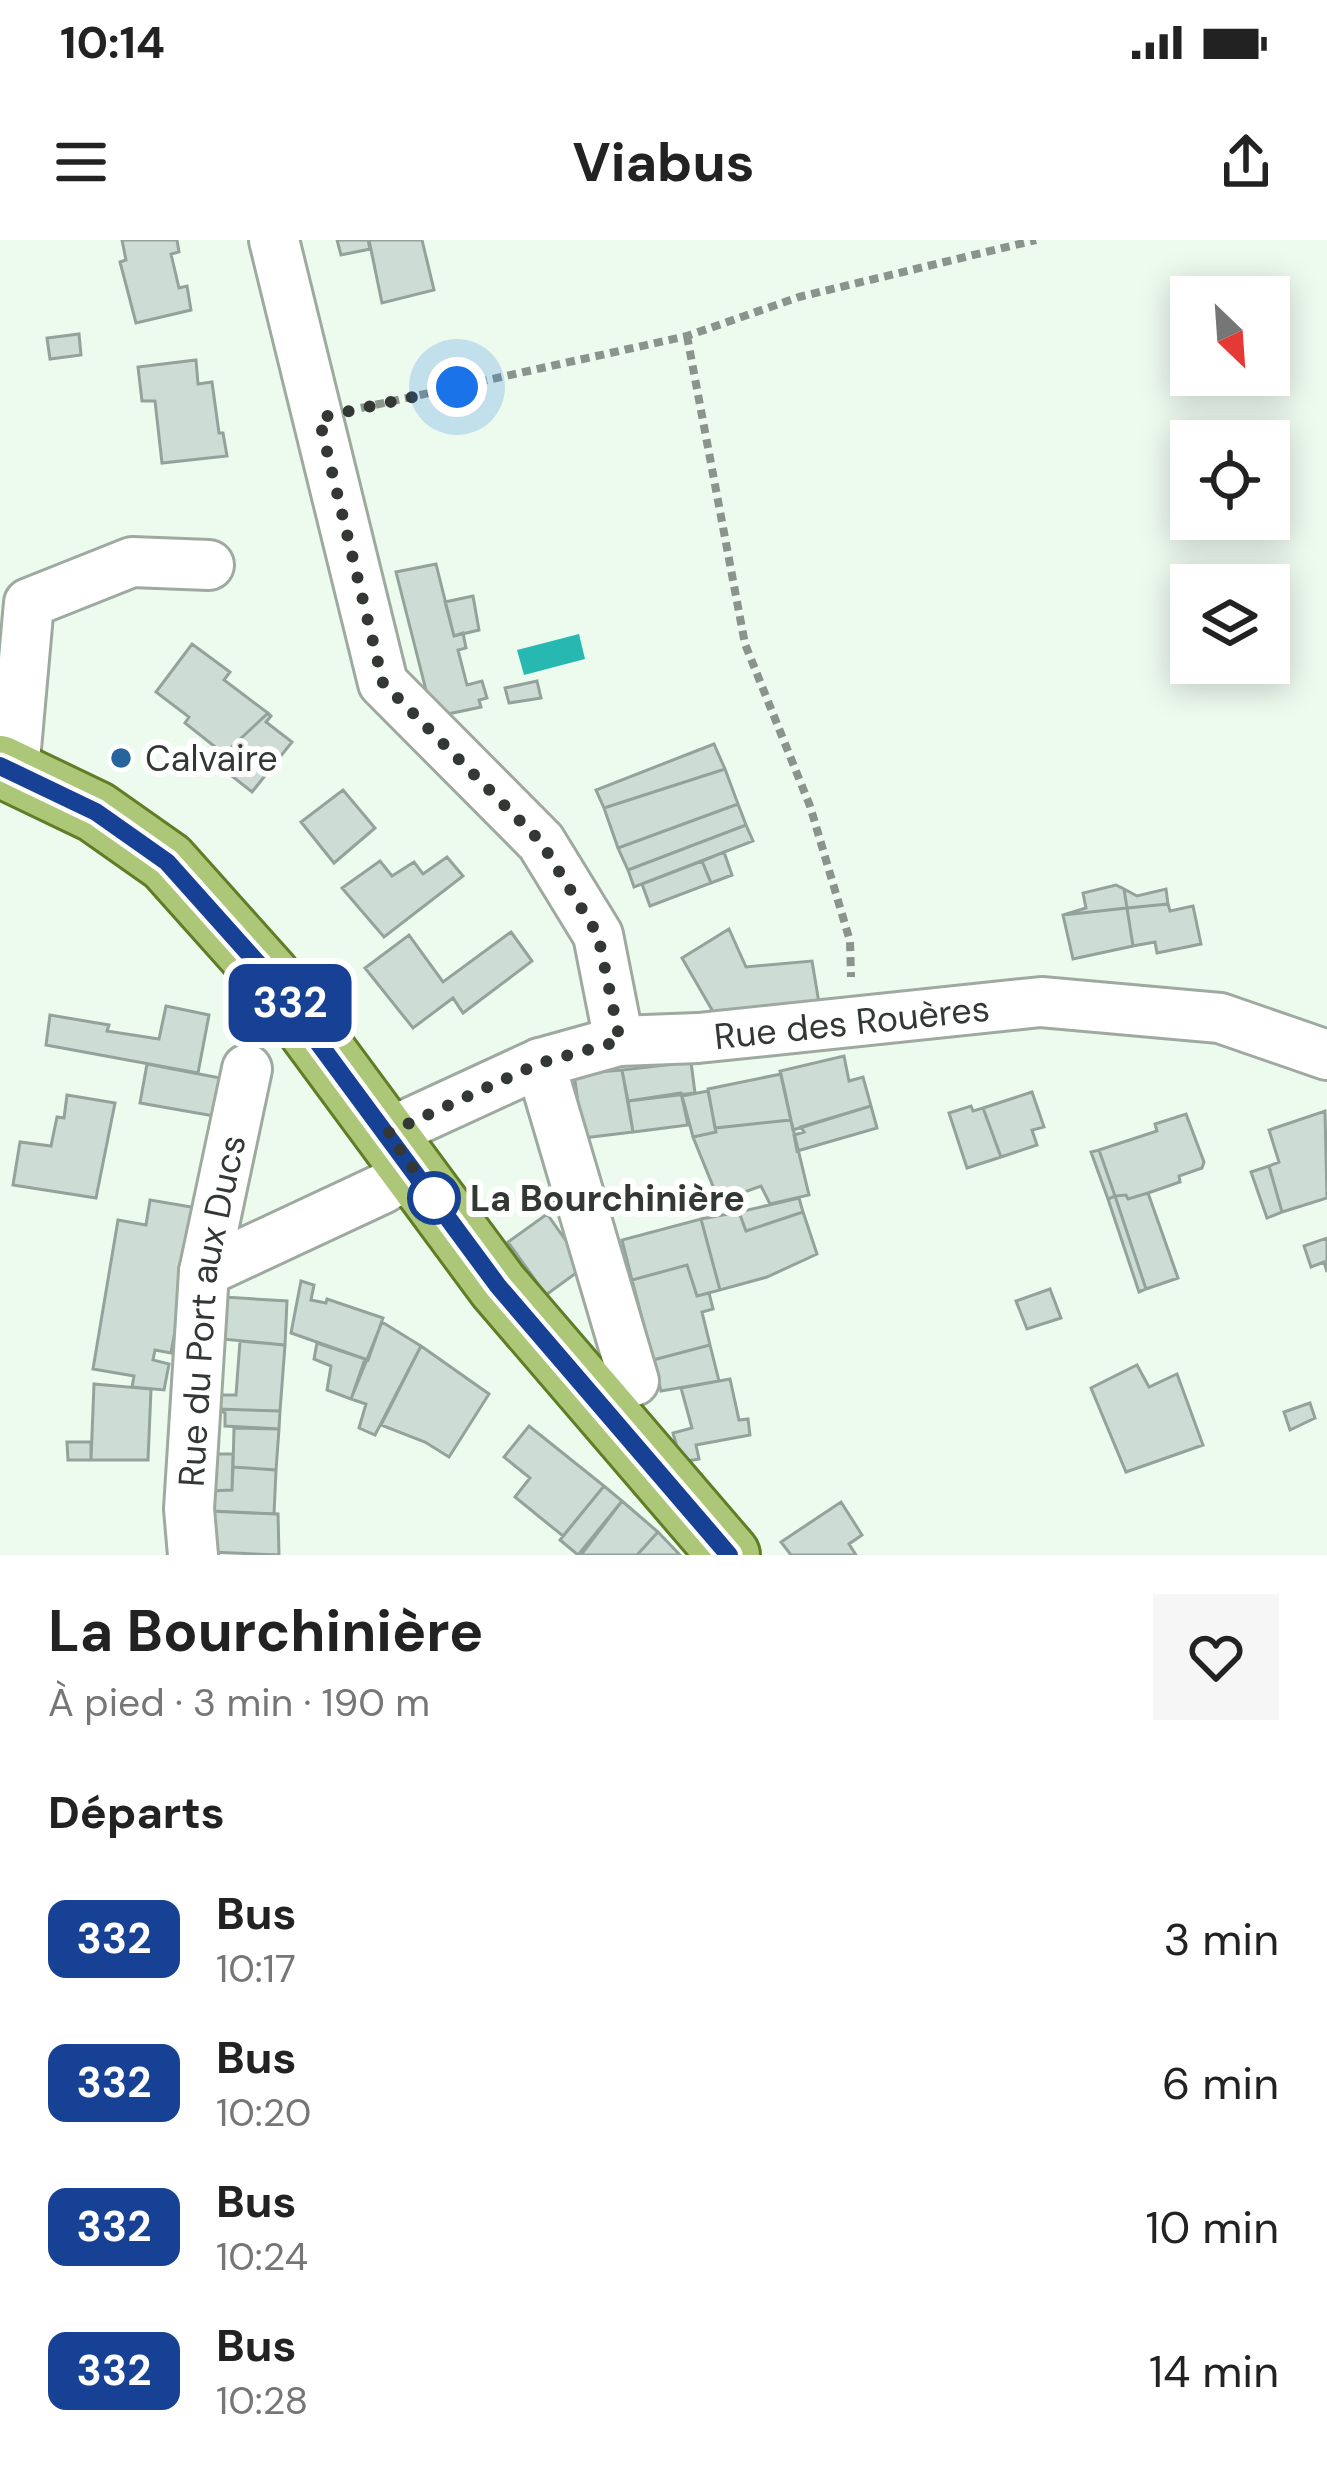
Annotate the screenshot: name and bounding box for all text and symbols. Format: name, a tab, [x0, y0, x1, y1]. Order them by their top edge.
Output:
text: 10:14	[60, 13, 165, 72]
text: Viabus	[573, 127, 754, 198]
icon: menu	[48, 129, 114, 195]
icon: share	[1213, 129, 1279, 195]
north arrow	[1170, 276, 1290, 396]
map controls	[1170, 276, 1290, 684]
your location	[427, 357, 487, 417]
button: locate	[1170, 420, 1290, 540]
button: layers	[1170, 564, 1290, 684]
place label: Calvaire	[145, 735, 278, 782]
marker: Calvaire	[108, 745, 134, 771]
line badge: 332	[221, 964, 359, 1042]
text: 332	[253, 975, 327, 1030]
street label: Rue des Rouères	[712, 985, 992, 1060]
street label: Rue du Port aux Ducs	[167, 1130, 256, 1488]
marker: La Bourchinière	[409, 1173, 459, 1223]
place label: La Bourchinière	[470, 1175, 745, 1222]
text: La Bourchinière	[48, 1594, 483, 1669]
button: heart	[1153, 1594, 1279, 1720]
text: À pied · 3 min · 190 m	[48, 1677, 430, 1728]
text: Départs	[48, 1783, 225, 1842]
text: Bus	[216, 1884, 296, 1943]
text: 3 min	[1164, 1910, 1279, 1969]
text: 332	[77, 1911, 151, 1966]
text: 10:17	[216, 1943, 296, 1994]
text: Bus	[216, 2028, 296, 2087]
text: 6 min	[1162, 2054, 1279, 2113]
text: 332	[77, 2055, 151, 2110]
text: 10:20	[216, 2087, 311, 2138]
text: Bus	[216, 2172, 296, 2231]
text: 10 min	[1145, 2198, 1279, 2257]
text: 332	[77, 2199, 151, 2254]
text: 10:24	[216, 2231, 308, 2282]
text: Bus	[216, 2316, 296, 2375]
text: 14 min	[1149, 2342, 1279, 2401]
text: 332	[77, 2343, 151, 2398]
text: 10:28	[216, 2375, 308, 2426]

